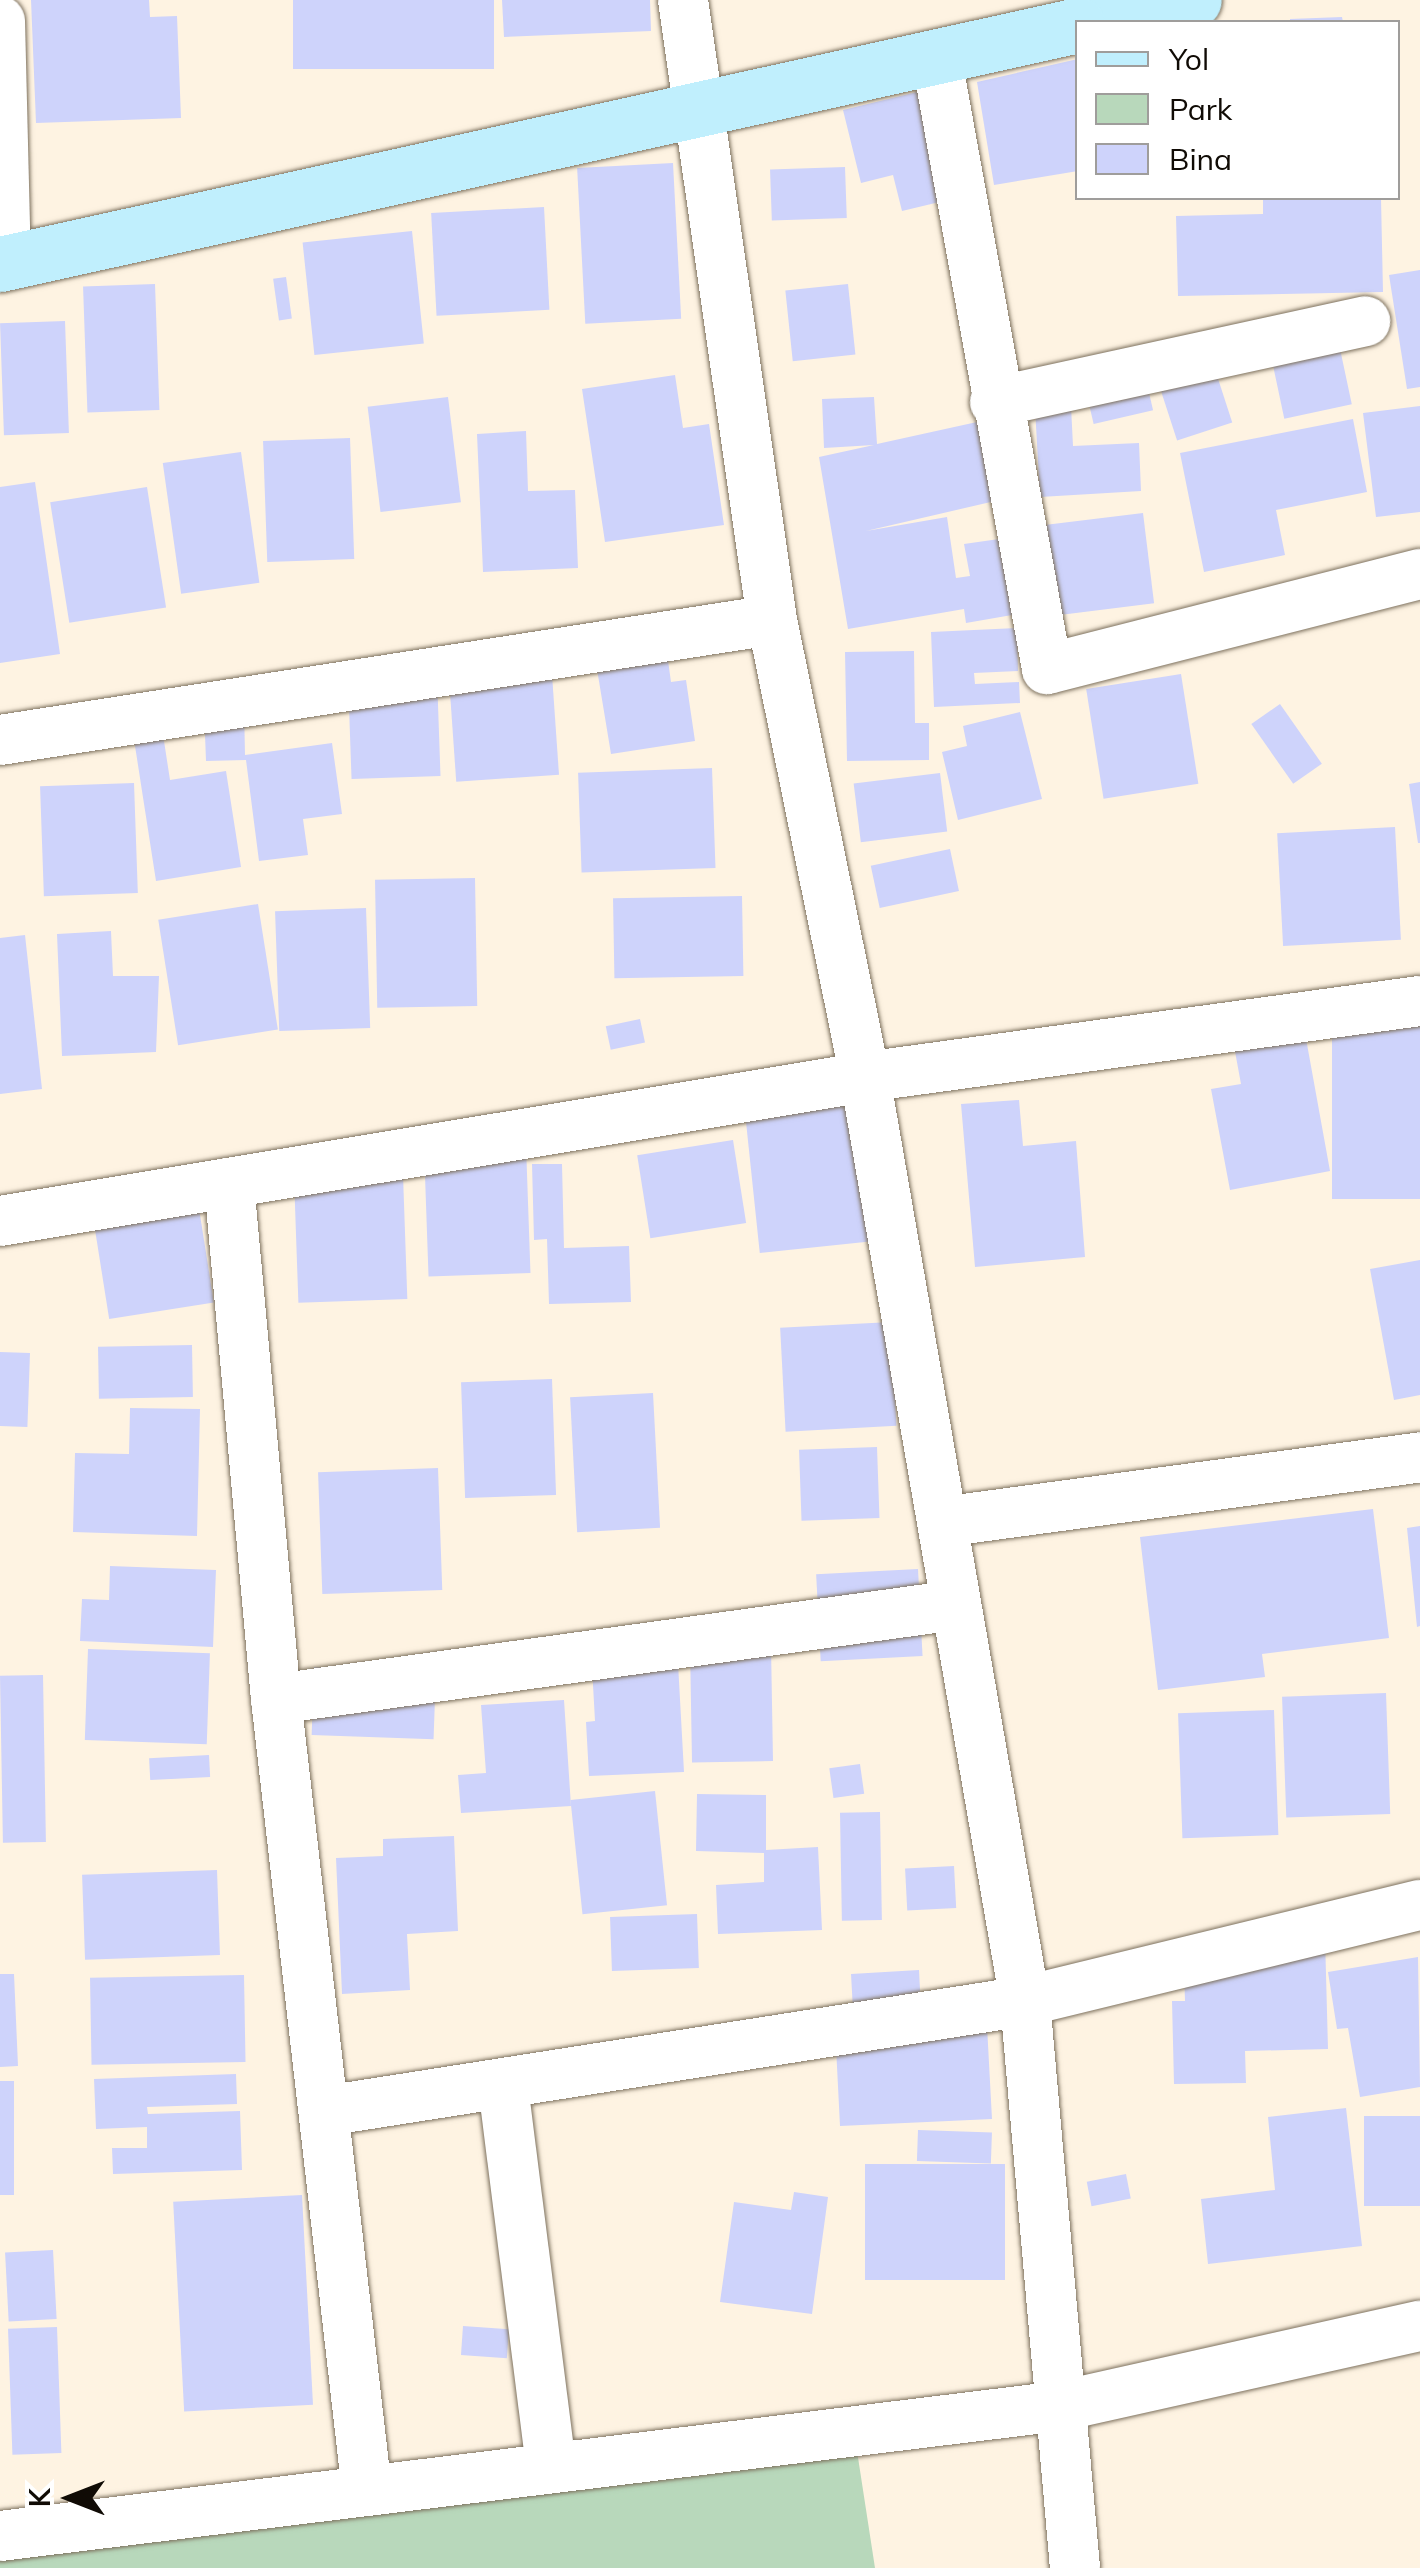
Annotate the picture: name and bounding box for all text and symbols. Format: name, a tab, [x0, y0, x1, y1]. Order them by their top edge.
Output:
legend	[1075, 20, 1400, 200]
text: Yol	[1169, 40, 1209, 78]
text: Park	[1169, 90, 1232, 128]
text: Bina	[1169, 140, 1232, 178]
north arrow	[20, 2448, 120, 2548]
text: K	[22, 2489, 57, 2507]

